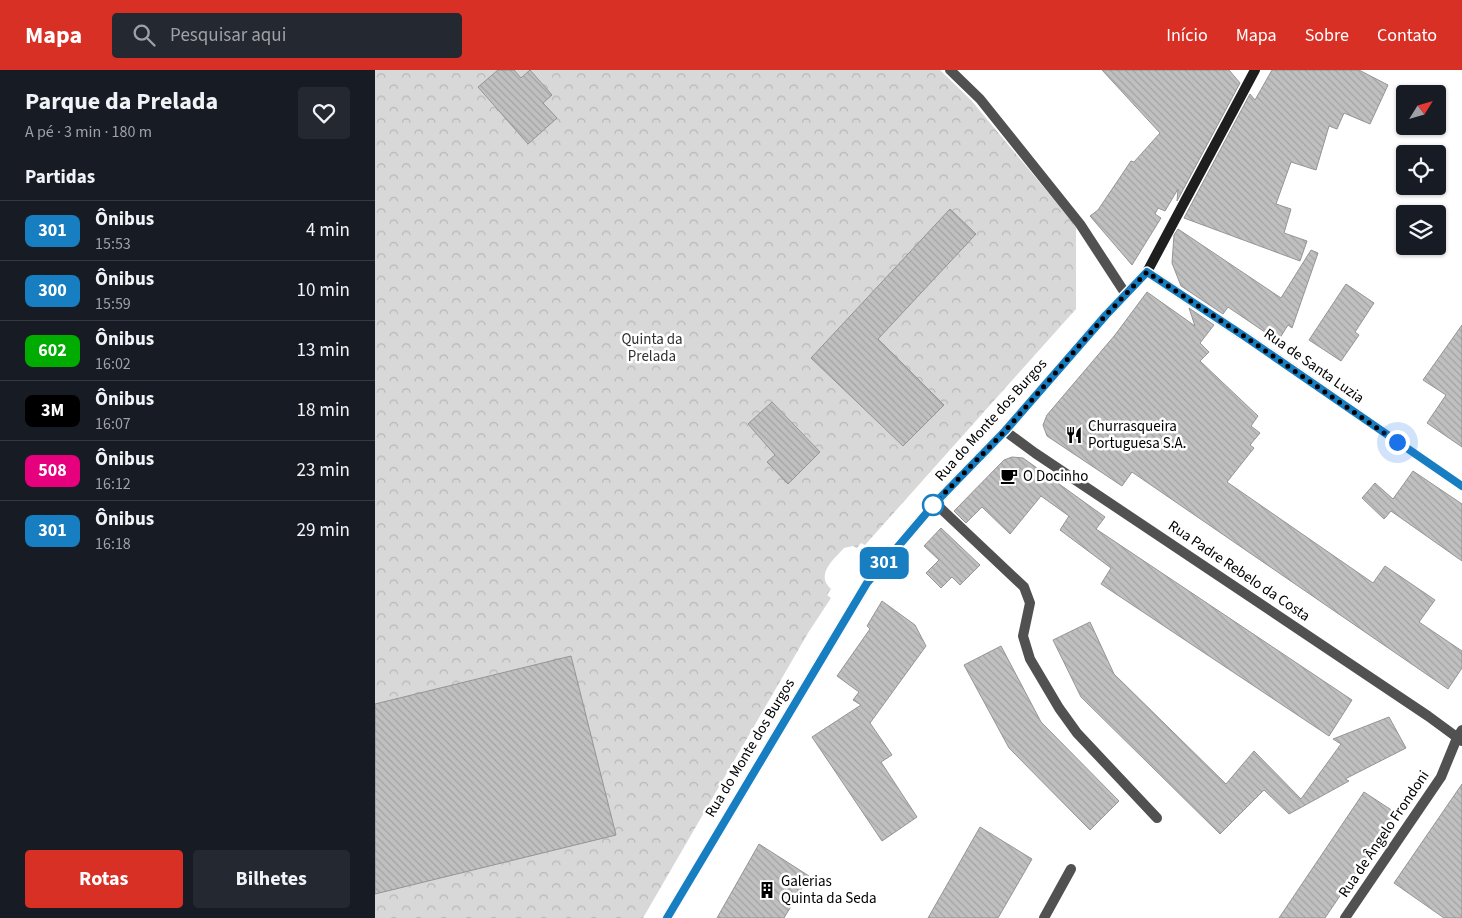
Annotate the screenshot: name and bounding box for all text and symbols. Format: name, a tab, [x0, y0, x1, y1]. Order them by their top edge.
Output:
search box	[112, 13, 462, 58]
text: Mapa	[25, 18, 82, 53]
icon: search	[130, 21, 158, 49]
text: Pesquisar aqui	[170, 22, 286, 49]
text: Início	[1166, 23, 1208, 48]
text: Mapa	[1236, 23, 1277, 48]
text: Sobre	[1305, 23, 1349, 48]
text: Contato	[1377, 23, 1437, 48]
text: Parque da Prelada	[25, 84, 218, 119]
north arrow	[1396, 85, 1446, 135]
map controls	[1396, 85, 1446, 255]
button: heart	[298, 87, 350, 139]
text: A pé · 3 min · 180 m	[25, 121, 152, 143]
button: locate	[1396, 145, 1446, 195]
text: Partidas	[25, 164, 95, 191]
button: layers	[1396, 205, 1446, 255]
text: Ônibus	[95, 206, 154, 233]
text: 4 min	[306, 217, 350, 244]
text: 301	[38, 218, 67, 243]
text: 15:53	[95, 233, 131, 255]
text: Ônibus	[95, 266, 154, 293]
text: 10 min	[296, 277, 350, 304]
text: 300	[38, 278, 67, 303]
text: 15:59	[95, 293, 131, 315]
street label: Rua de Santa Luzia	[1260, 324, 1368, 408]
text: Ônibus	[95, 326, 154, 353]
park label: Quinta da Prelada	[621, 329, 683, 367]
text: 13 min	[296, 337, 350, 364]
text: 602	[38, 338, 67, 363]
text: 16:02	[95, 353, 131, 375]
street label: Rua do Monte dos Burgos	[930, 354, 1052, 486]
text: Ônibus	[95, 386, 154, 413]
text: 18 min	[296, 397, 350, 424]
text: 3M	[41, 398, 64, 423]
text: 16:07	[95, 413, 131, 435]
place label: Churrasqueira Portuguesa S.A.	[1088, 416, 1186, 454]
restaurant icon: Churrasqueira Portuguesa S.A.	[1064, 425, 1084, 445]
your location	[1385, 430, 1410, 455]
text: Ônibus	[95, 446, 154, 473]
text: 23 min	[296, 457, 350, 484]
text: 508	[38, 458, 67, 483]
cafe icon: O Docinho	[999, 466, 1019, 486]
place label: O Docinho	[1023, 466, 1088, 487]
text: 16:12	[95, 473, 131, 495]
unlabelled marker	[922, 494, 944, 516]
text: Ônibus	[95, 506, 154, 533]
street label: Rua Padre Rebelo da Costa	[1164, 516, 1314, 626]
text: 29 min	[296, 517, 350, 544]
text: 301	[38, 518, 67, 543]
text: 16:18	[95, 533, 131, 555]
line badge: 301	[855, 547, 913, 579]
text: 301	[870, 550, 898, 575]
street label: Rua do Monte dos Burgos	[700, 675, 800, 821]
street label: Rua de Ângelo Frondoni	[1334, 766, 1434, 902]
button: Rotas	[25, 850, 183, 908]
button: Bilhetes	[193, 850, 350, 908]
place label: Galerias Quinta da Seda	[781, 871, 877, 909]
building icon: Galerias Quinta da Seda	[757, 880, 777, 900]

